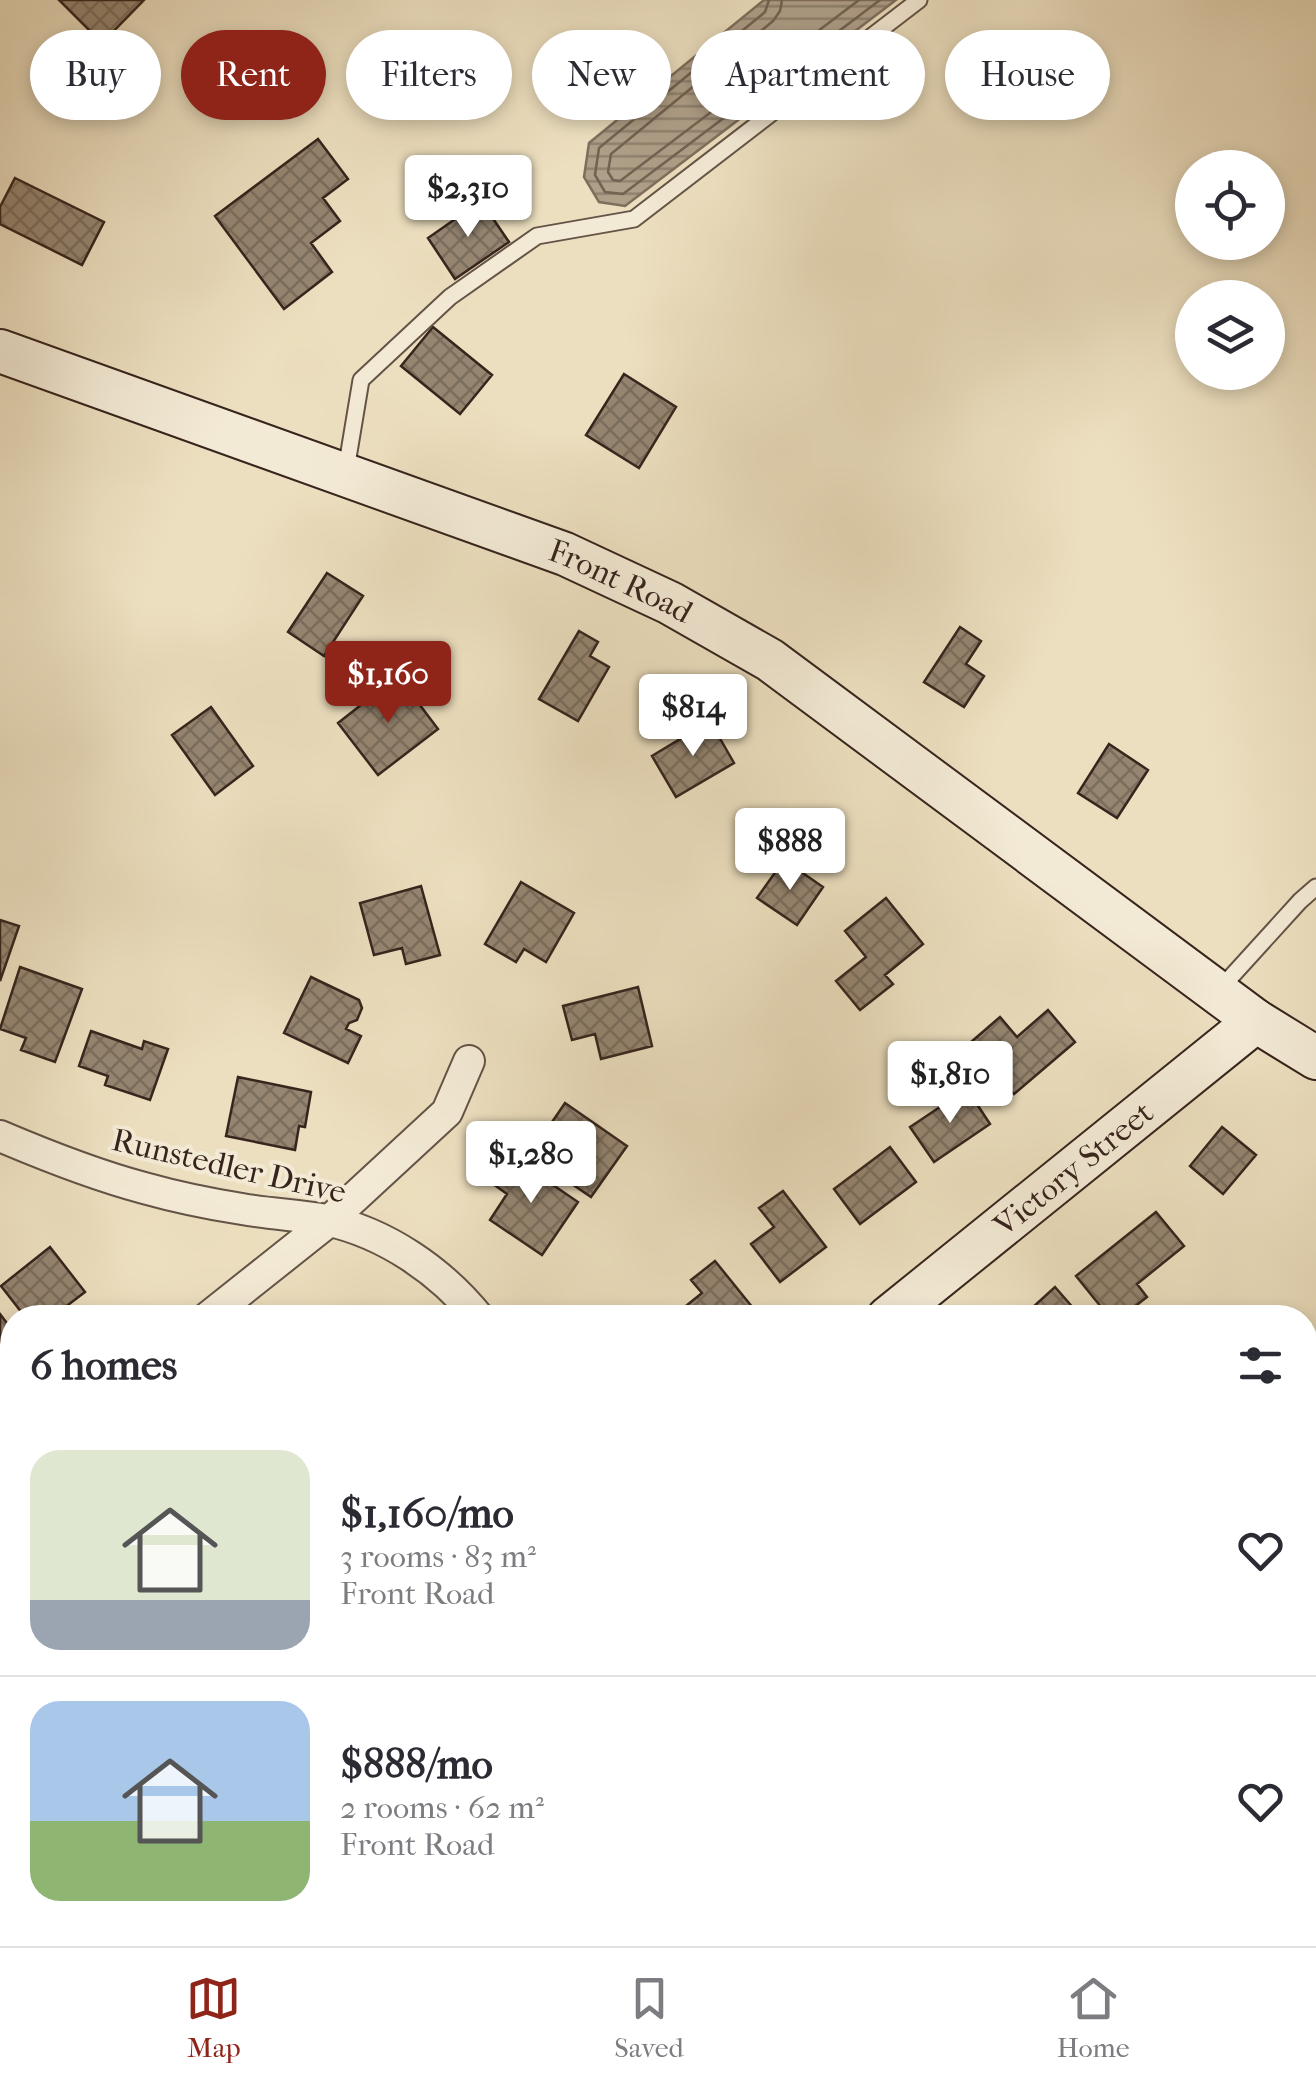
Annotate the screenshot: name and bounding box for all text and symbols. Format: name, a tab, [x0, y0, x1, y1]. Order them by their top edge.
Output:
chip: Buy	[30, 30, 161, 120]
chip: Rent	[181, 30, 326, 120]
chip: Filters	[346, 30, 512, 120]
chip: New	[532, 30, 671, 120]
chip: Apartment	[691, 30, 925, 120]
chip: House	[945, 30, 1110, 120]
map controls	[1175, 150, 1285, 390]
button: locate	[1175, 150, 1285, 260]
pin: $2,310	[387, 155, 549, 240]
text: $2,310	[427, 169, 509, 206]
button: layers	[1175, 280, 1285, 390]
street label: Front Road	[544, 531, 700, 631]
pin: $1,160	[307, 641, 469, 726]
text: $1,160	[347, 655, 429, 692]
pin: $814	[634, 674, 752, 759]
text: $814	[661, 688, 725, 725]
pin: $888	[731, 808, 849, 893]
text: $888	[757, 822, 823, 859]
pin: $1,810	[869, 1041, 1031, 1126]
text: $1,810	[910, 1055, 990, 1092]
street label: Victory Street	[986, 1093, 1161, 1244]
street label: Runstedler Drive	[108, 1121, 350, 1211]
pin: $1,280	[450, 1121, 612, 1206]
text: $1,280	[488, 1135, 574, 1172]
icon: filters	[1233, 1338, 1288, 1393]
text: 6 homes	[30, 1341, 177, 1390]
text: $1,160/mo	[340, 1489, 514, 1538]
icon: home	[110, 1490, 230, 1610]
icon: heart	[1233, 1523, 1288, 1578]
text: 3 rooms · 83 m²	[340, 1538, 536, 1575]
text: Front Road	[340, 1575, 494, 1612]
text: $888/mo	[340, 1740, 493, 1789]
icon: home	[110, 1741, 230, 1861]
icon: heart	[1233, 1774, 1288, 1829]
text: 2 rooms · 62 m²	[340, 1789, 544, 1826]
text: Front Road	[340, 1826, 494, 1863]
tab: Map	[186, 1971, 241, 2064]
tab: Saved	[614, 1971, 684, 2064]
tab: Home	[1057, 1971, 1130, 2064]

